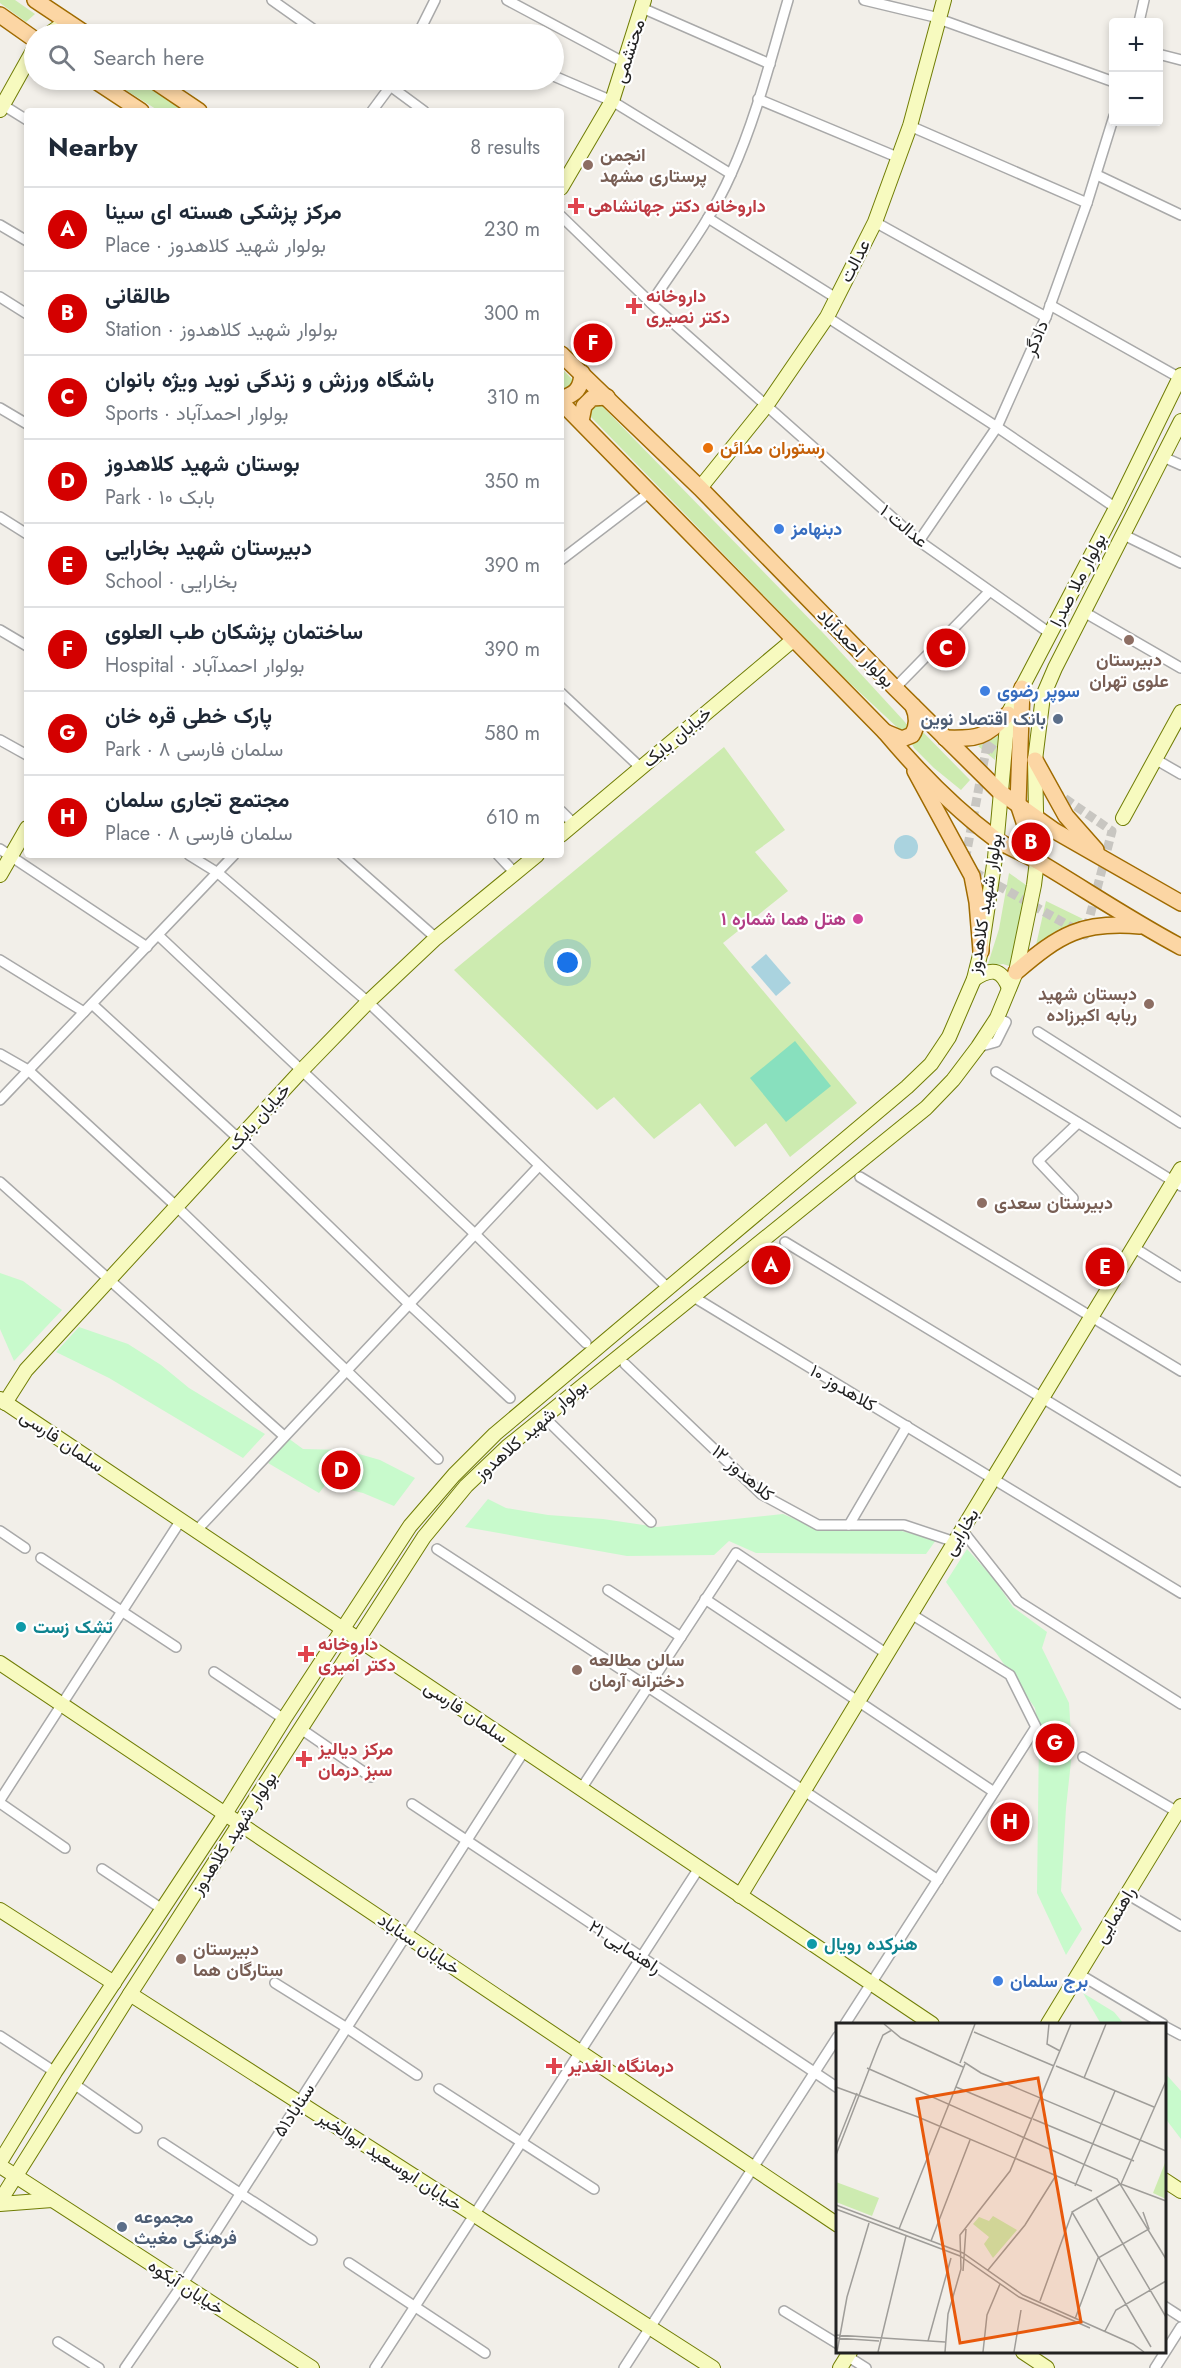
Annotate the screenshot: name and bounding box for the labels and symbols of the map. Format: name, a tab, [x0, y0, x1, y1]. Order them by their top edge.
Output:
street label: محتشمی	[606, 16, 652, 86]
place label: انجمن پرستاری مشهد	[600, 142, 707, 189]
marker: انجمن پرستاری مشهد	[581, 158, 595, 172]
place label: داروخانه دکتر جهانشاهی	[588, 193, 766, 219]
marker: داروخانه دکتر جهانشاهی	[569, 199, 583, 213]
street label: عدالت	[833, 235, 877, 287]
place label: داروخانه دکتر نصیری	[646, 283, 730, 330]
marker: داروخانه دکتر نصیری	[627, 299, 641, 313]
street label: دادگر	[1017, 316, 1055, 361]
pin: F	[574, 320, 612, 366]
place label: رستوران مدائن	[720, 435, 825, 461]
marker: رستوران مدائن	[701, 441, 715, 455]
street label: عدالت ۱	[874, 498, 934, 554]
place label: دبنهامز	[790, 516, 842, 542]
marker: دبنهامز	[772, 522, 786, 536]
street label: بولوار ملا صدرا	[1043, 529, 1113, 631]
street label: بولوار احمدآباد	[812, 603, 900, 693]
pin: C	[926, 626, 966, 670]
marker: دبیرستان علوی تهران	[1122, 633, 1136, 647]
place label: دبیرستان علوی تهران	[1089, 647, 1169, 694]
place label: سوپر رضوی	[997, 678, 1080, 704]
marker: سوپر رضوی	[978, 684, 992, 698]
street label: خیابان بابک	[637, 700, 717, 774]
place label: بانک اقتصاد نوین	[920, 706, 1046, 732]
marker: بانک اقتصاد نوین	[1051, 712, 1065, 726]
pin: B	[1012, 820, 1050, 864]
street label: بولوار شهید کلاهدوز	[961, 832, 1009, 977]
place label: هتل هما شماره ۱	[721, 906, 846, 932]
marker: هتل هما شماره ۱	[851, 912, 865, 926]
your location	[553, 948, 582, 977]
place label: دبستان شهید ربابه اکبرزاده	[1038, 981, 1137, 1028]
marker: دبستان شهید ربابه اکبرزاده	[1142, 997, 1156, 1011]
street label: خیابان بابک	[222, 1077, 296, 1157]
place label: دبیرستان سعدی	[994, 1190, 1113, 1216]
marker: دبیرستان سعدی	[975, 1196, 989, 1210]
pin: A	[752, 1242, 790, 1288]
pin: E	[1086, 1244, 1124, 1290]
street label: کلاهدوز ۱۰	[805, 1358, 881, 1418]
street label: بولوار شهید کلاهدوز	[468, 1374, 593, 1487]
street label: سلمان فارسی	[15, 1403, 109, 1479]
street label: کلاهدوز ۱۲	[706, 1439, 780, 1507]
pin: D	[322, 1448, 360, 1492]
street label: بخارایی	[937, 1503, 985, 1561]
place label: تشک زست	[33, 1614, 113, 1640]
marker: تشک زست	[14, 1620, 28, 1634]
place label: داروخانه دکتر امیرى	[318, 1631, 396, 1678]
marker: داروخانه دکتر امیرى	[299, 1647, 313, 1661]
place label: سالن مطالعه دخترانه آرمان	[589, 1647, 685, 1694]
marker: سالن مطالعه دخترانه آرمان	[570, 1663, 584, 1677]
street label: سلمان فارسی	[419, 1674, 513, 1750]
pin: G	[1036, 1720, 1074, 1766]
place label: مرکز دیالیز سبز درمان	[317, 1736, 394, 1783]
marker: مرکز دیالیز سبز درمان	[295, 1750, 313, 1768]
street label: بولوار شهید کلاهدوز	[184, 1766, 284, 1900]
pin: H	[990, 1800, 1030, 1844]
street label: راهنمایی	[1088, 1882, 1142, 1948]
street label: خیابان سناباد	[373, 1907, 465, 1981]
street label: راهنمایی ۲۱	[583, 1914, 667, 1980]
place label: هنرکده رویال	[824, 1931, 918, 1957]
place label: دبیرستان ستارگان هما	[193, 1936, 283, 1983]
marker: هنرکده رویال	[805, 1937, 819, 1951]
marker: دبیرستان ستارگان هما	[174, 1952, 188, 1966]
place label: برج سلمان	[1010, 1968, 1088, 1994]
marker: برج سلمان	[991, 1974, 1005, 1988]
inset map	[836, 2023, 1166, 2353]
place label: درمانگاه الغدیر	[567, 2053, 674, 2079]
marker: درمانگاه الغدیر	[545, 2057, 563, 2075]
street label: سناباد۵۱	[267, 2078, 321, 2142]
street label: خیابان ابوسعید ابوالخیر	[312, 2104, 467, 2218]
place label: مجموعه فرهنگی مغیث	[134, 2204, 237, 2251]
marker: مجموعه فرهنگی مغیث	[115, 2220, 129, 2234]
street label: خیابان آبکوه	[143, 2253, 229, 2321]

